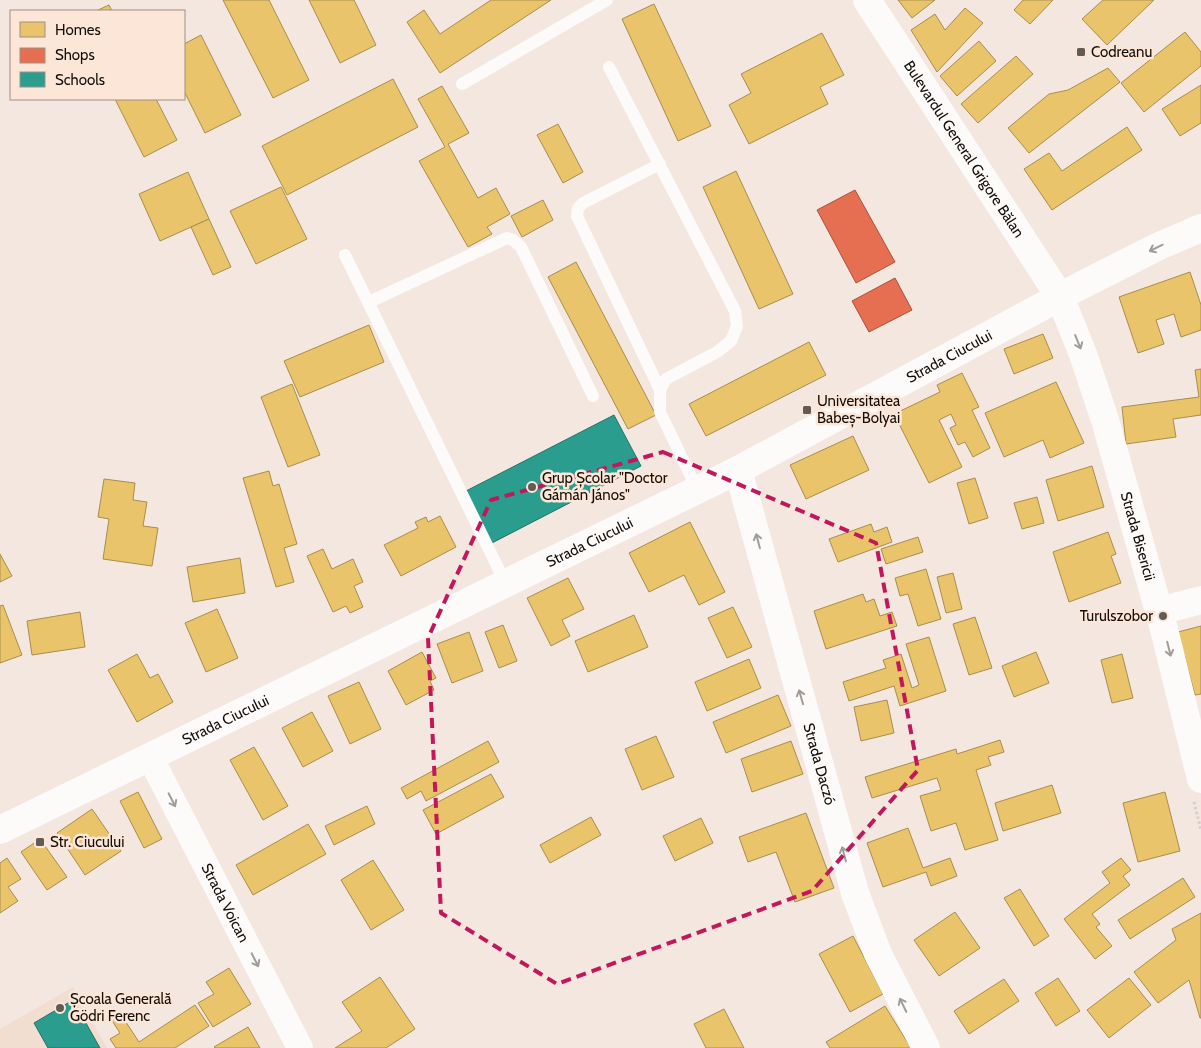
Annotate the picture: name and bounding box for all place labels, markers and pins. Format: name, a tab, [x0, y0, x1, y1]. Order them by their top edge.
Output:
place label: Codreanu	[1091, 43, 1152, 61]
marker: Codreanu	[1075, 46, 1087, 58]
place label: Universitatea Babeș-Bolyai	[817, 392, 901, 428]
marker: Universitatea Babeș-Bolyai	[801, 404, 813, 416]
place label: Grup Școlar "Doctor Gámán János"	[542, 469, 668, 504]
marker: Grup Școlar "Doctor Gámán János"	[526, 481, 538, 493]
place label: Turulszobor	[1080, 607, 1153, 625]
marker: Turulszobor	[1157, 610, 1169, 622]
place label: Str. Ciucului	[50, 833, 124, 851]
marker: Str. Ciucului	[34, 836, 46, 848]
place label: Școala Generală Gödri Ferenc	[70, 990, 172, 1025]
marker: Școala Generală Gödri Ferenc	[54, 1002, 66, 1014]

